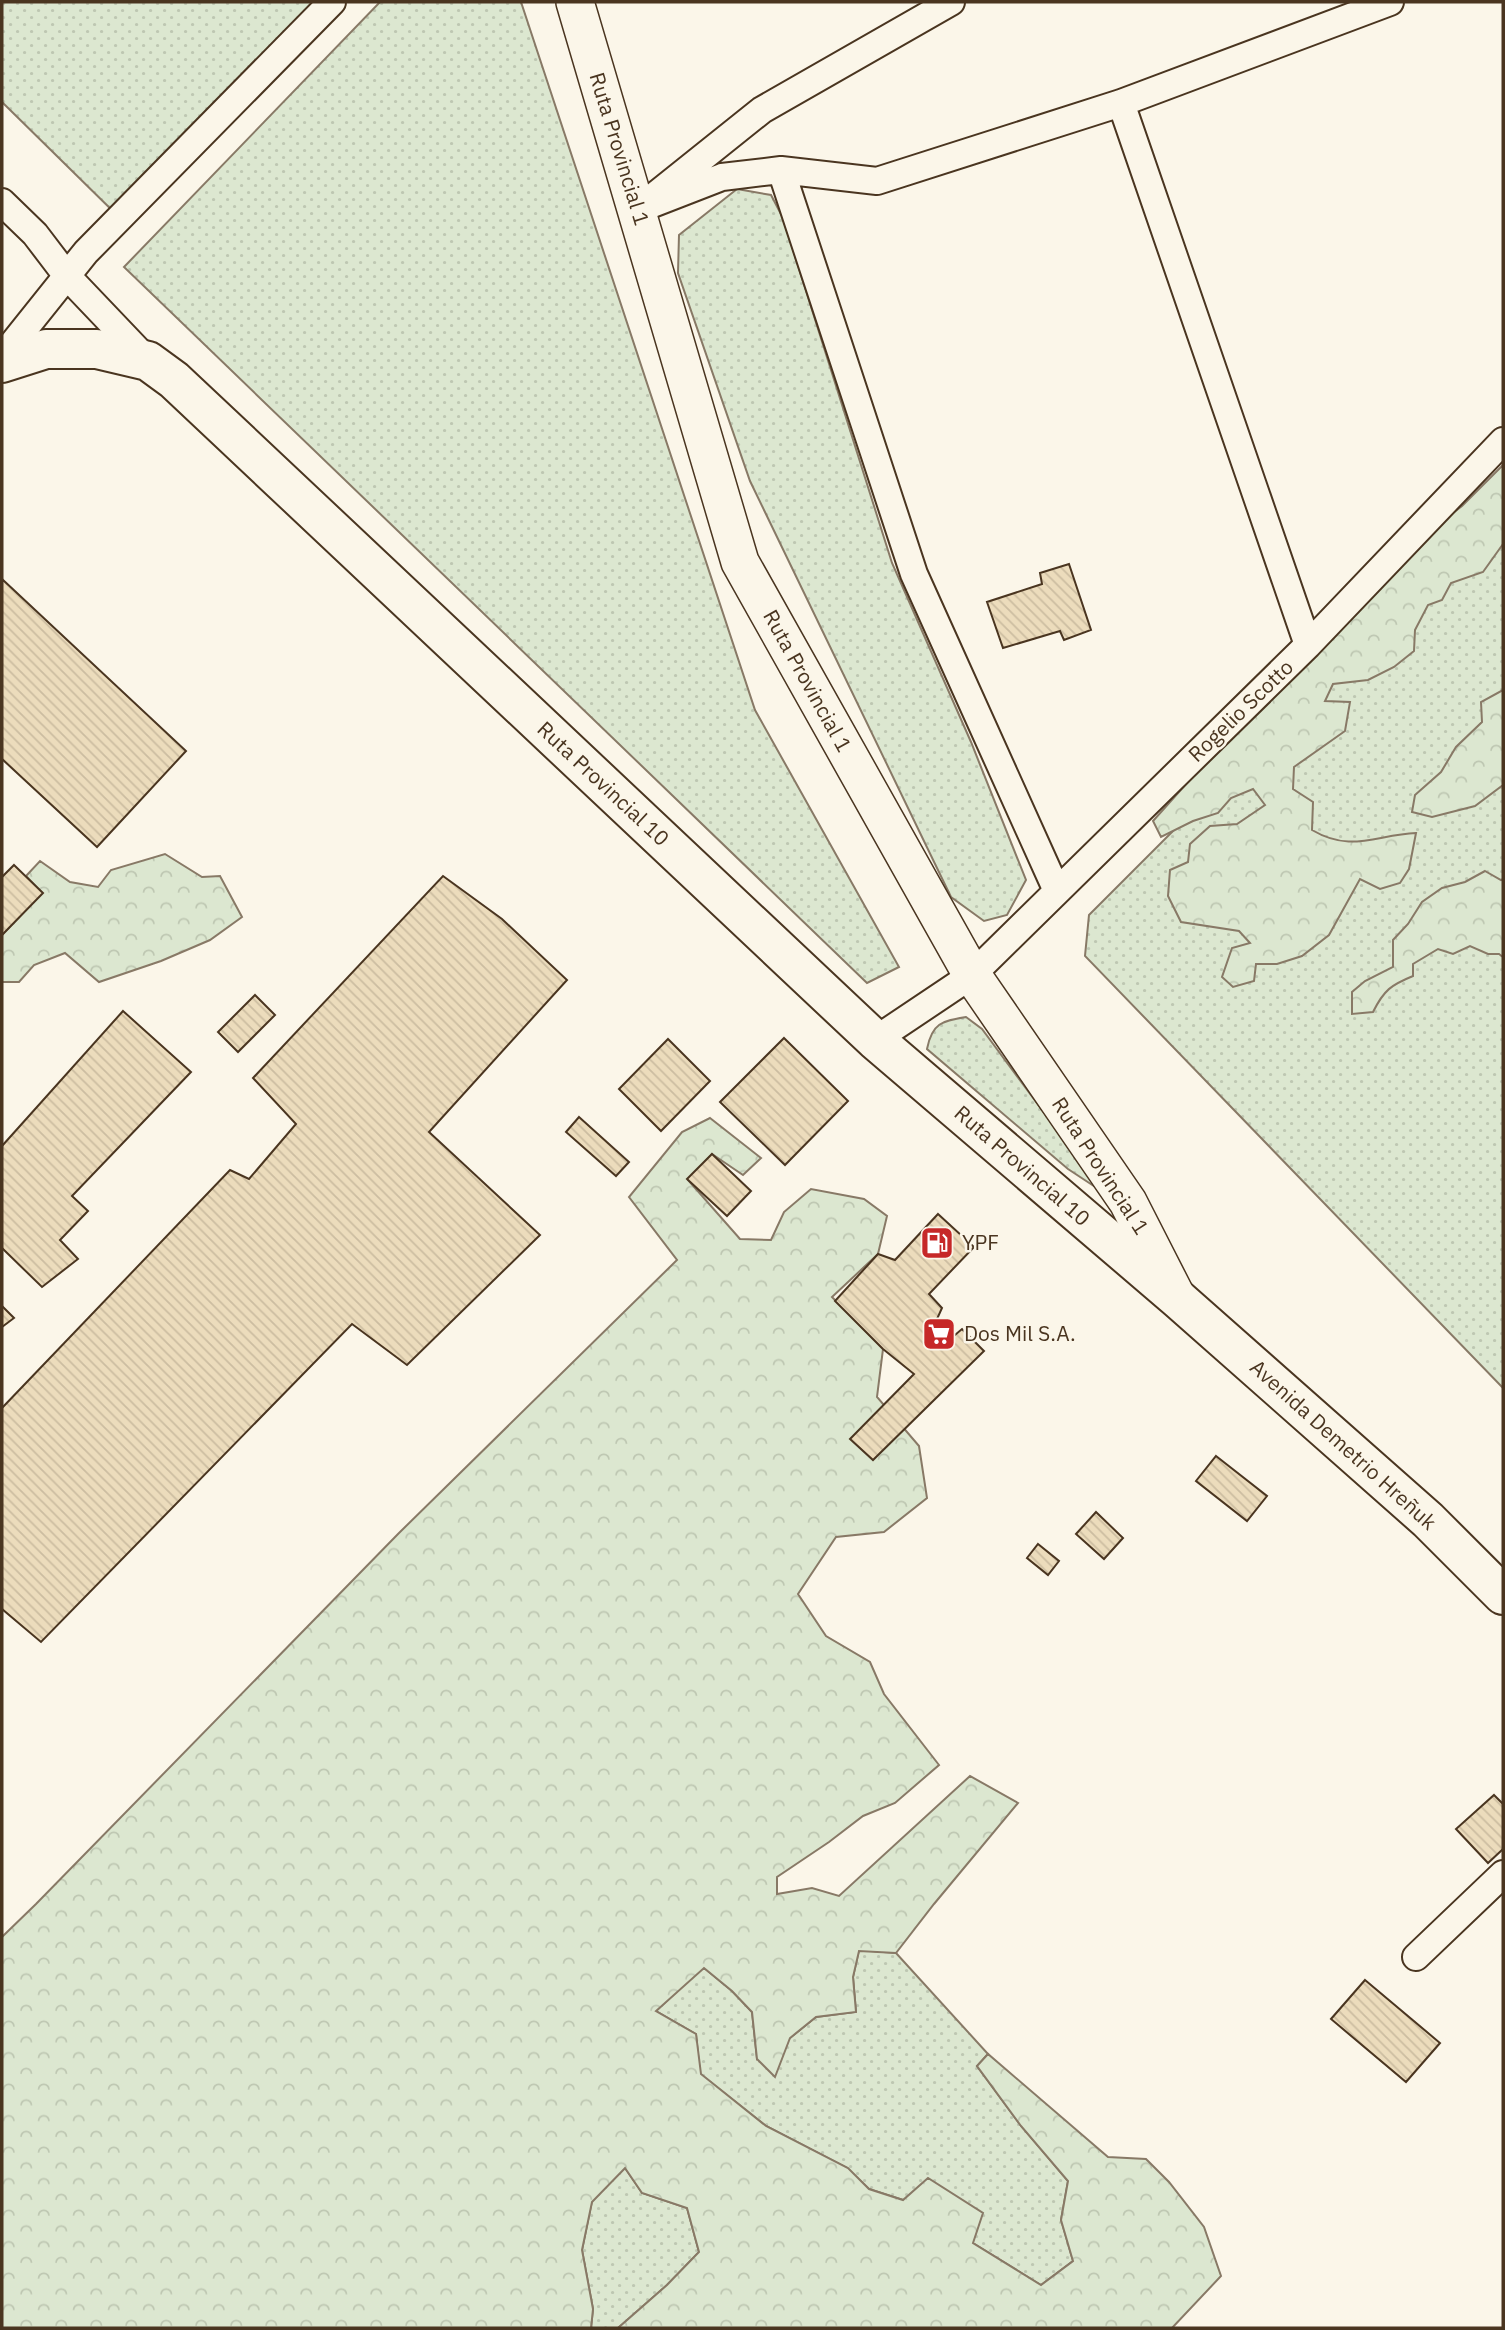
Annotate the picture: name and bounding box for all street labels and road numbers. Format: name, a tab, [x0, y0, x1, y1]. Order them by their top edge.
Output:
street label: Ruta Provincial 1	[583, 69, 657, 229]
street label: Ruta Provincial 1	[757, 604, 859, 757]
street label: Rogelio Scotto	[1182, 653, 1299, 767]
street label: Ruta Provincial 10	[532, 715, 676, 852]
street label: Ruta Provincial 1	[1046, 1091, 1156, 1240]
street label: Ruta Provincial 10	[949, 1099, 1096, 1232]
street label: Avenida Demetrio Hreñuk	[1244, 1353, 1443, 1536]

